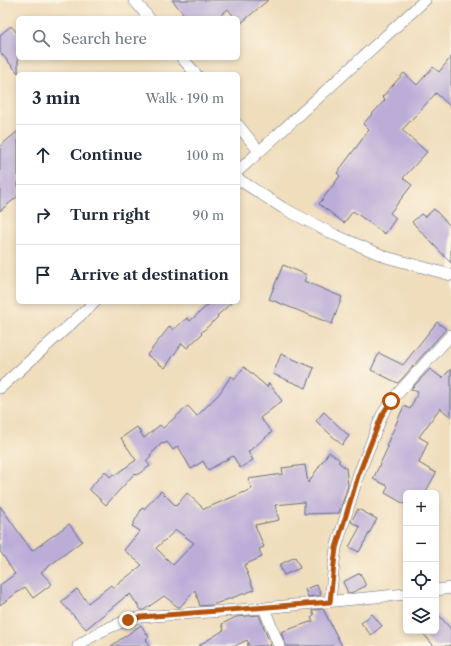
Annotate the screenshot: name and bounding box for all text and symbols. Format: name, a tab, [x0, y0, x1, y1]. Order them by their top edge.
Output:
search box	[16, 16, 240, 60]
icon: search	[30, 27, 52, 49]
text: Search here	[62, 29, 147, 48]
text: 3 min	[32, 88, 81, 108]
text: Walk · 190 m	[145, 90, 224, 106]
icon: ahead	[32, 144, 54, 166]
text: Continue	[70, 145, 142, 164]
text: 100 m	[186, 147, 224, 163]
icon: right	[32, 204, 54, 226]
text: Turn right	[70, 205, 150, 224]
text: 90 m	[193, 207, 224, 223]
icon: arrive	[32, 264, 54, 286]
text: Arrive at destination	[70, 265, 229, 284]
route start	[382, 392, 400, 410]
map controls	[403, 490, 439, 634]
button: +	[403, 490, 439, 526]
button: −	[403, 526, 439, 562]
button: locate	[403, 562, 439, 598]
button: layers	[403, 598, 439, 634]
route end	[119, 611, 137, 629]

